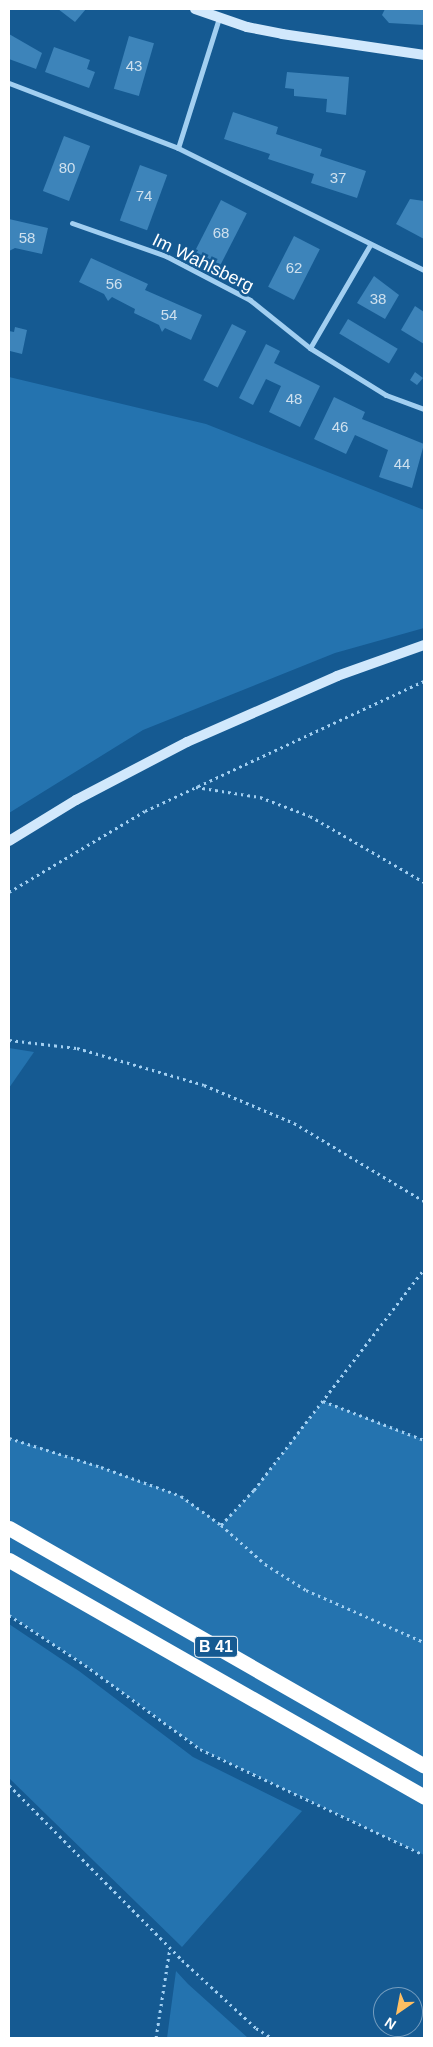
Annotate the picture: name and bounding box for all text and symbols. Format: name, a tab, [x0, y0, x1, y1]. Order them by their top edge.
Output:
house number: 43	[126, 57, 142, 75]
house number: 80	[59, 159, 75, 177]
house number: 37	[330, 169, 346, 187]
house number: 74	[136, 187, 152, 205]
house number: 68	[213, 224, 229, 242]
house number: 58	[19, 229, 35, 247]
street label: Im Wahlsberg	[149, 229, 257, 297]
house number: 62	[286, 259, 302, 277]
house number: 56	[106, 275, 122, 293]
house number: 38	[370, 290, 386, 308]
house number: 54	[161, 306, 177, 324]
house number: 48	[286, 390, 302, 408]
house number: 46	[332, 418, 348, 436]
house number: 44	[394, 455, 410, 473]
road number: B 41	[194, 1634, 238, 1660]
north arrow	[373, 1987, 423, 2037]
text: N	[382, 2014, 399, 2033]

